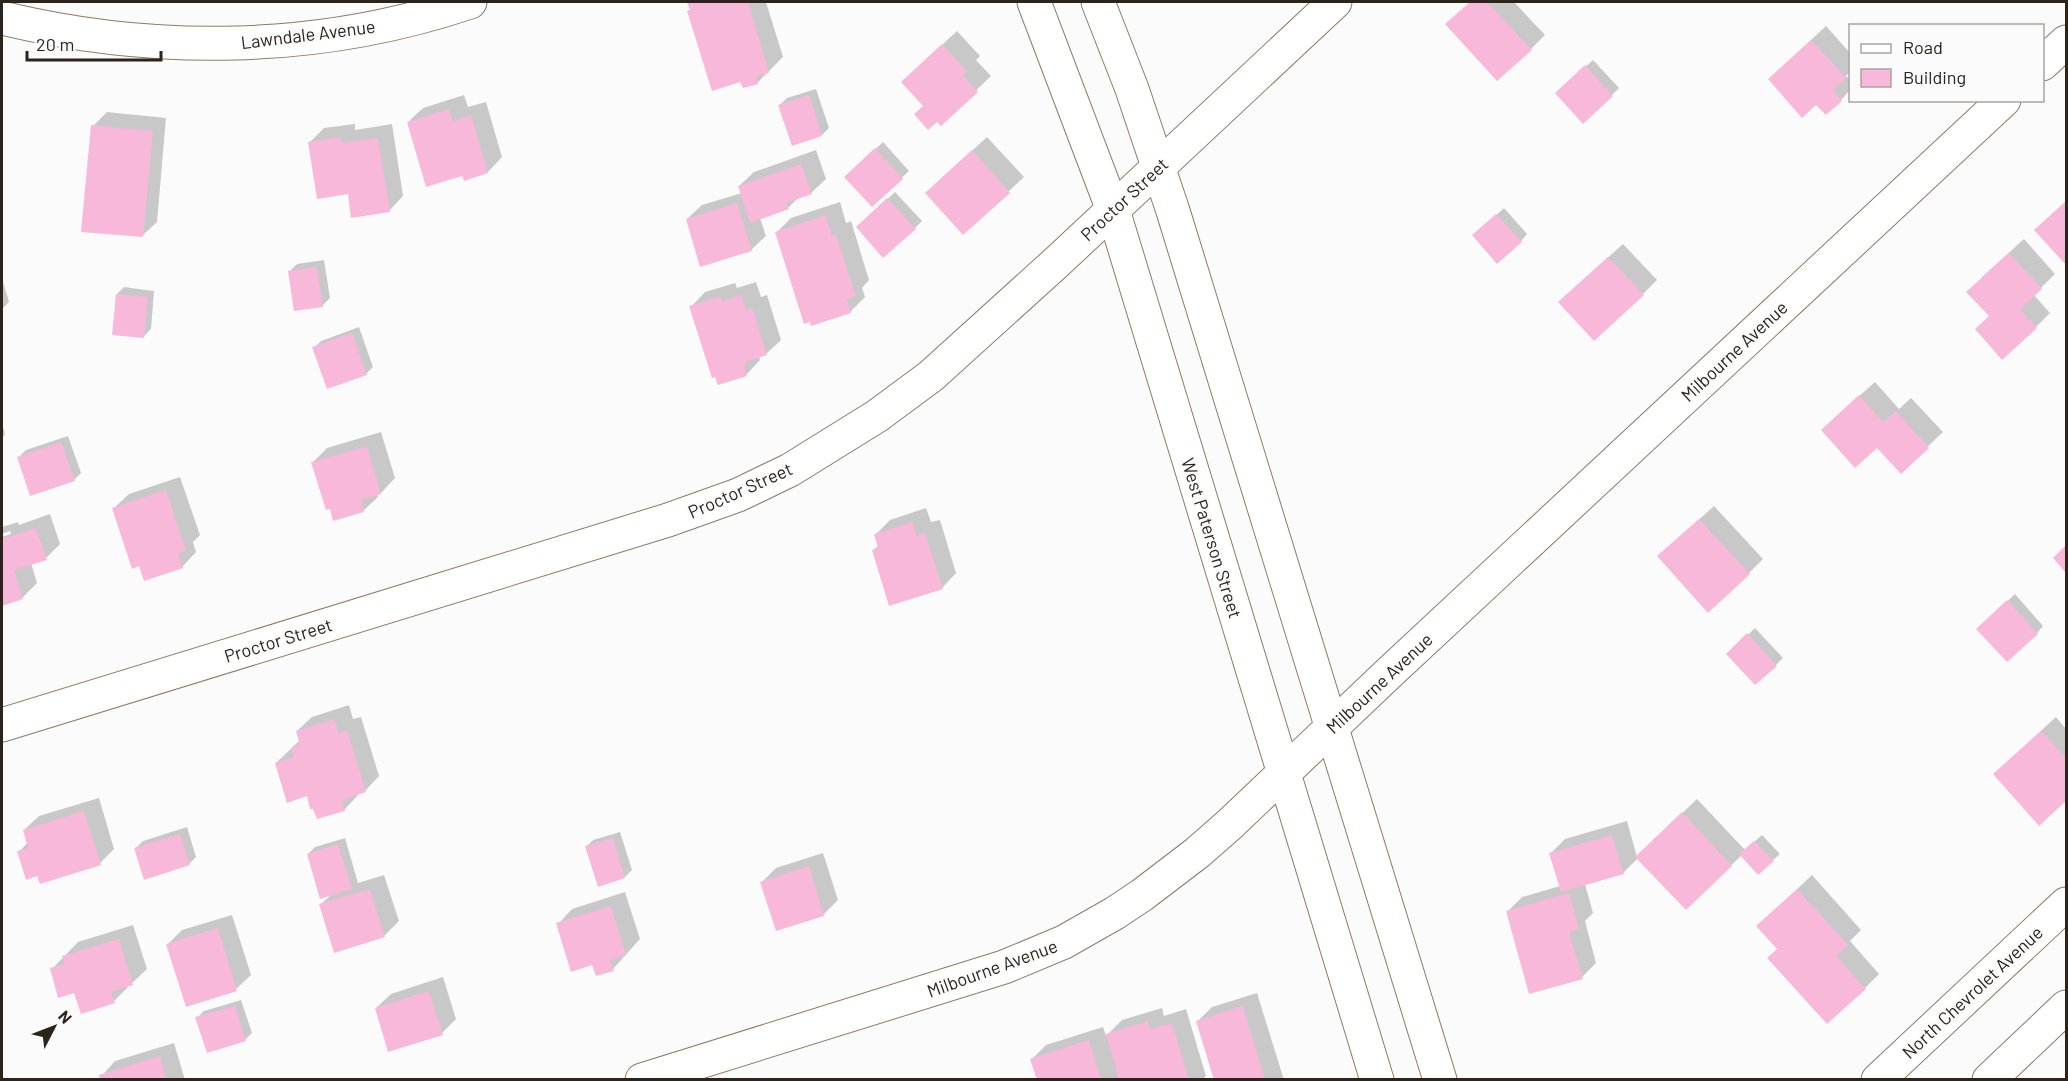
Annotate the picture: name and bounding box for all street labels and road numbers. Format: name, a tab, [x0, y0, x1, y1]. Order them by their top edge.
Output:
street label: Lawndale Avenue	[239, 15, 377, 53]
street label: Proctor Street	[1076, 153, 1172, 245]
street label: Milbourne Avenue	[1676, 296, 1792, 406]
street label: West Paterson Street	[1177, 455, 1247, 621]
street label: Proctor Street	[685, 457, 795, 523]
street label: Proctor Street	[221, 613, 335, 667]
street label: Milbourne Avenue	[1321, 628, 1437, 738]
street label: North Chevrolet Avenue	[1897, 921, 2047, 1063]
street label: Milbourne Avenue	[924, 934, 1060, 1002]

